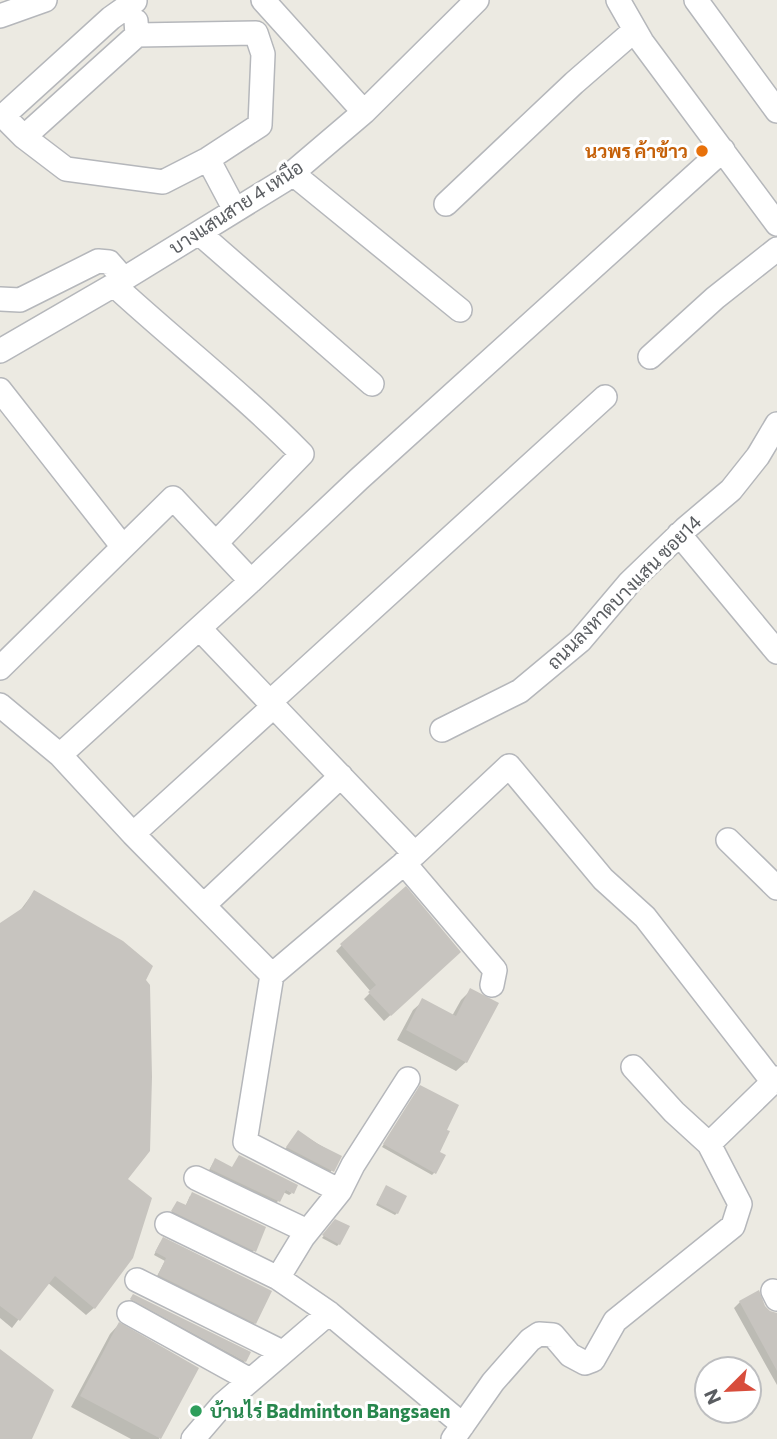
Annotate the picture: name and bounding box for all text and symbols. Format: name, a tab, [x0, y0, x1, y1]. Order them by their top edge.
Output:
place label: นวพร ค้าข้าว	[585, 139, 688, 162]
marker: นวพร ค้าข้าว	[694, 143, 710, 159]
street label: บางแสนสาย 4 เหนือ	[164, 155, 307, 258]
street label: ถนนลงหาดบางแสน ซอย14	[542, 510, 706, 674]
north arrow	[693, 1355, 763, 1425]
text: N	[699, 1386, 725, 1408]
place label: บ้านไร่ Badminton Bangsaen	[210, 1399, 450, 1422]
marker: บ้านไร่ Badminton Bangsaen	[188, 1403, 204, 1419]

